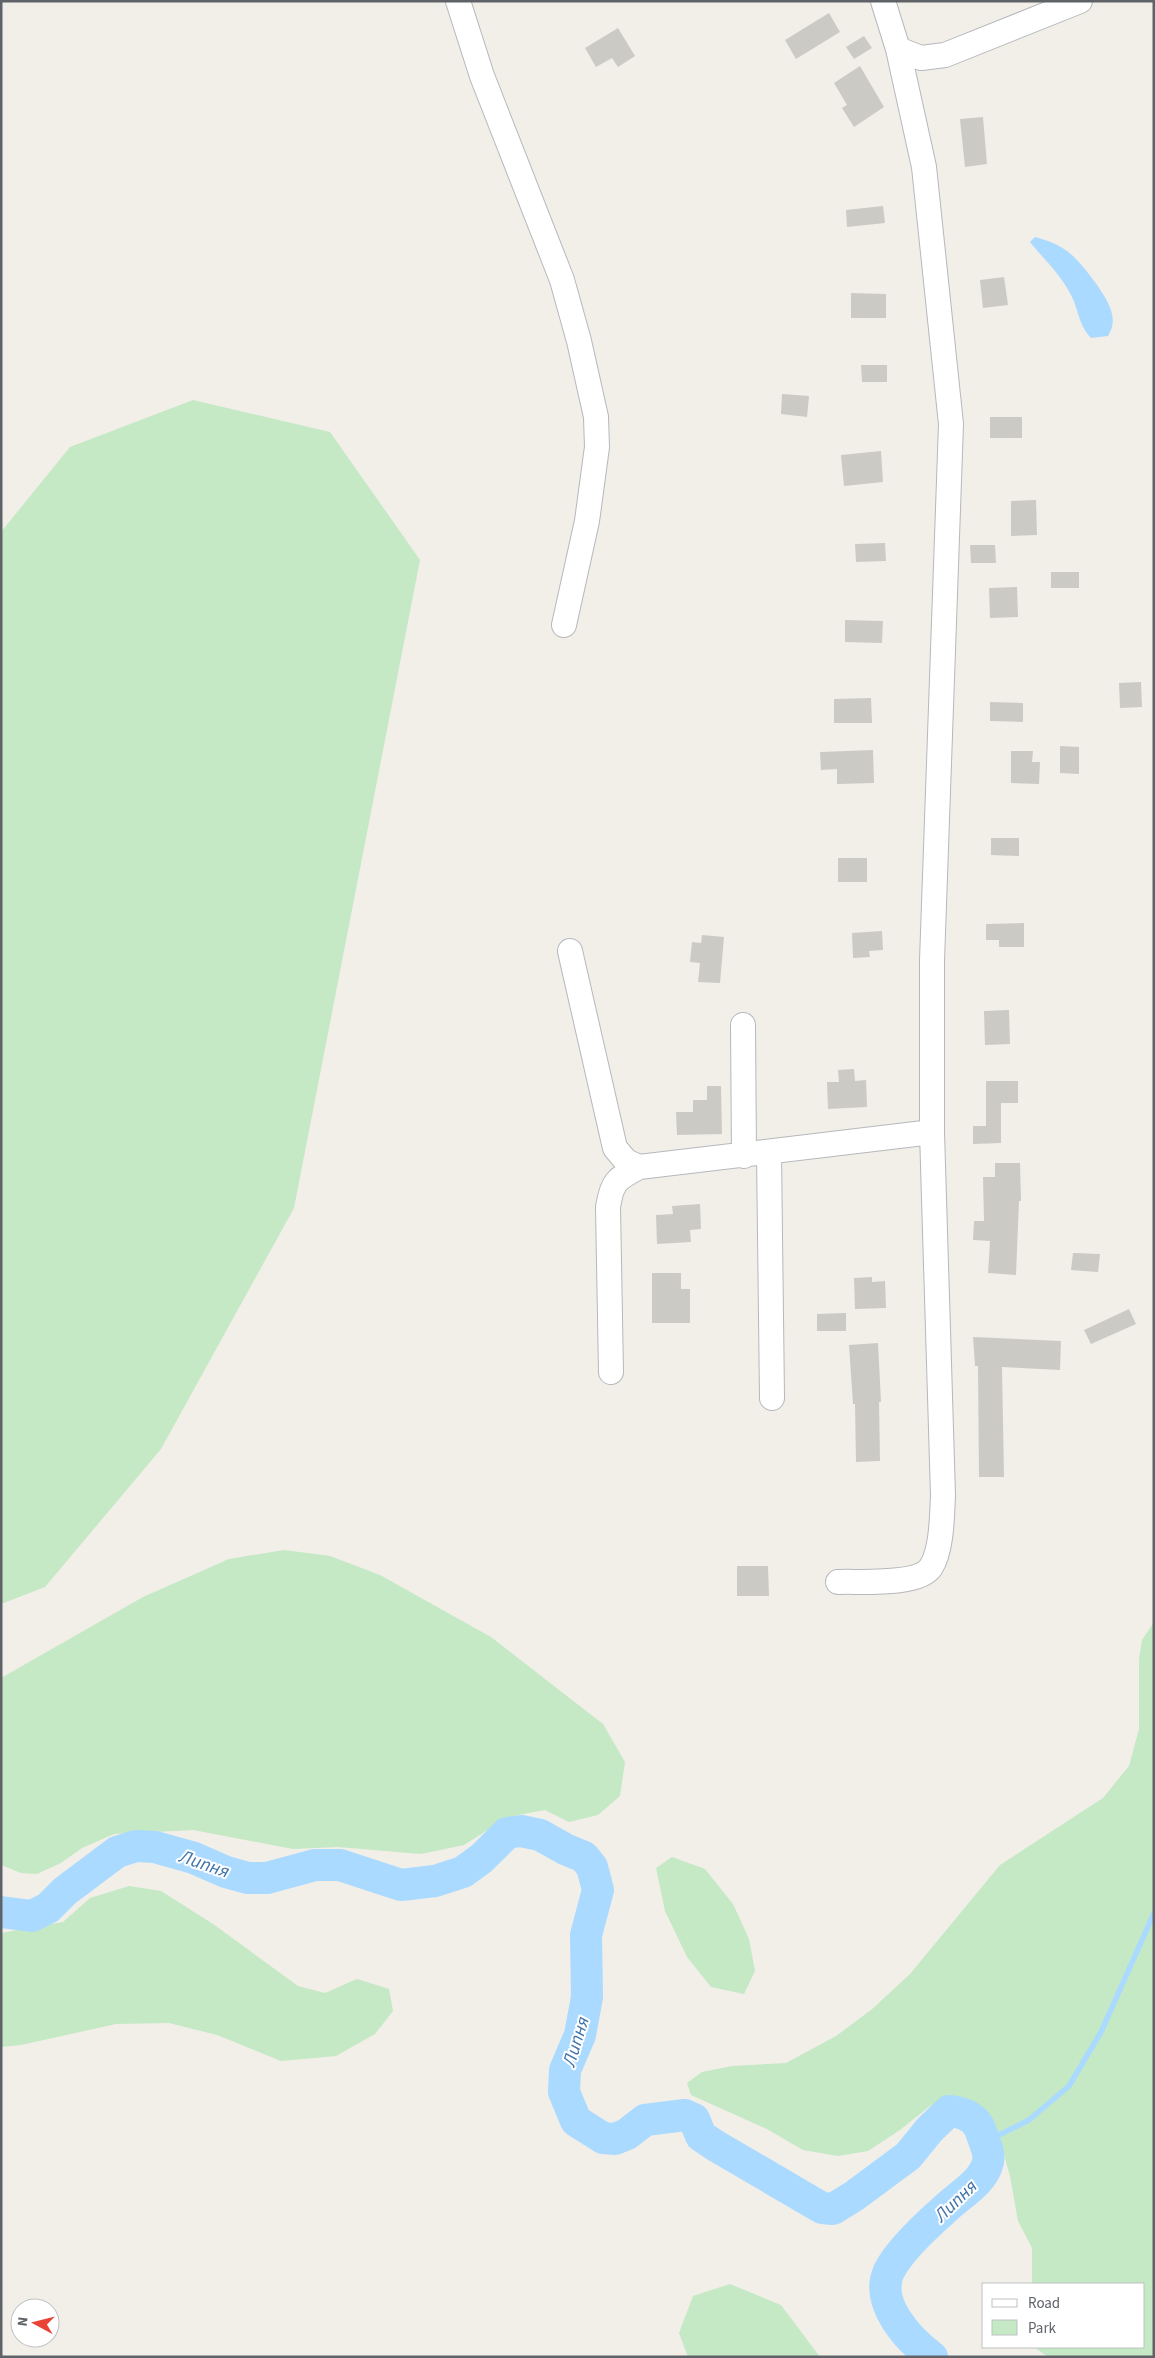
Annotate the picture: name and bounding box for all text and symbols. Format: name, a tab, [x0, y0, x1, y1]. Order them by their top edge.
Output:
water label: Липня	[175, 1843, 233, 1885]
water label: Липня	[556, 2013, 597, 2071]
water label: Липня	[928, 2174, 984, 2229]
legend	[982, 2283, 1145, 2348]
text: Road	[1028, 2293, 1060, 2314]
north arrow	[10, 2298, 60, 2348]
text: N	[13, 2316, 34, 2327]
text: Park	[1028, 2318, 1057, 2339]

